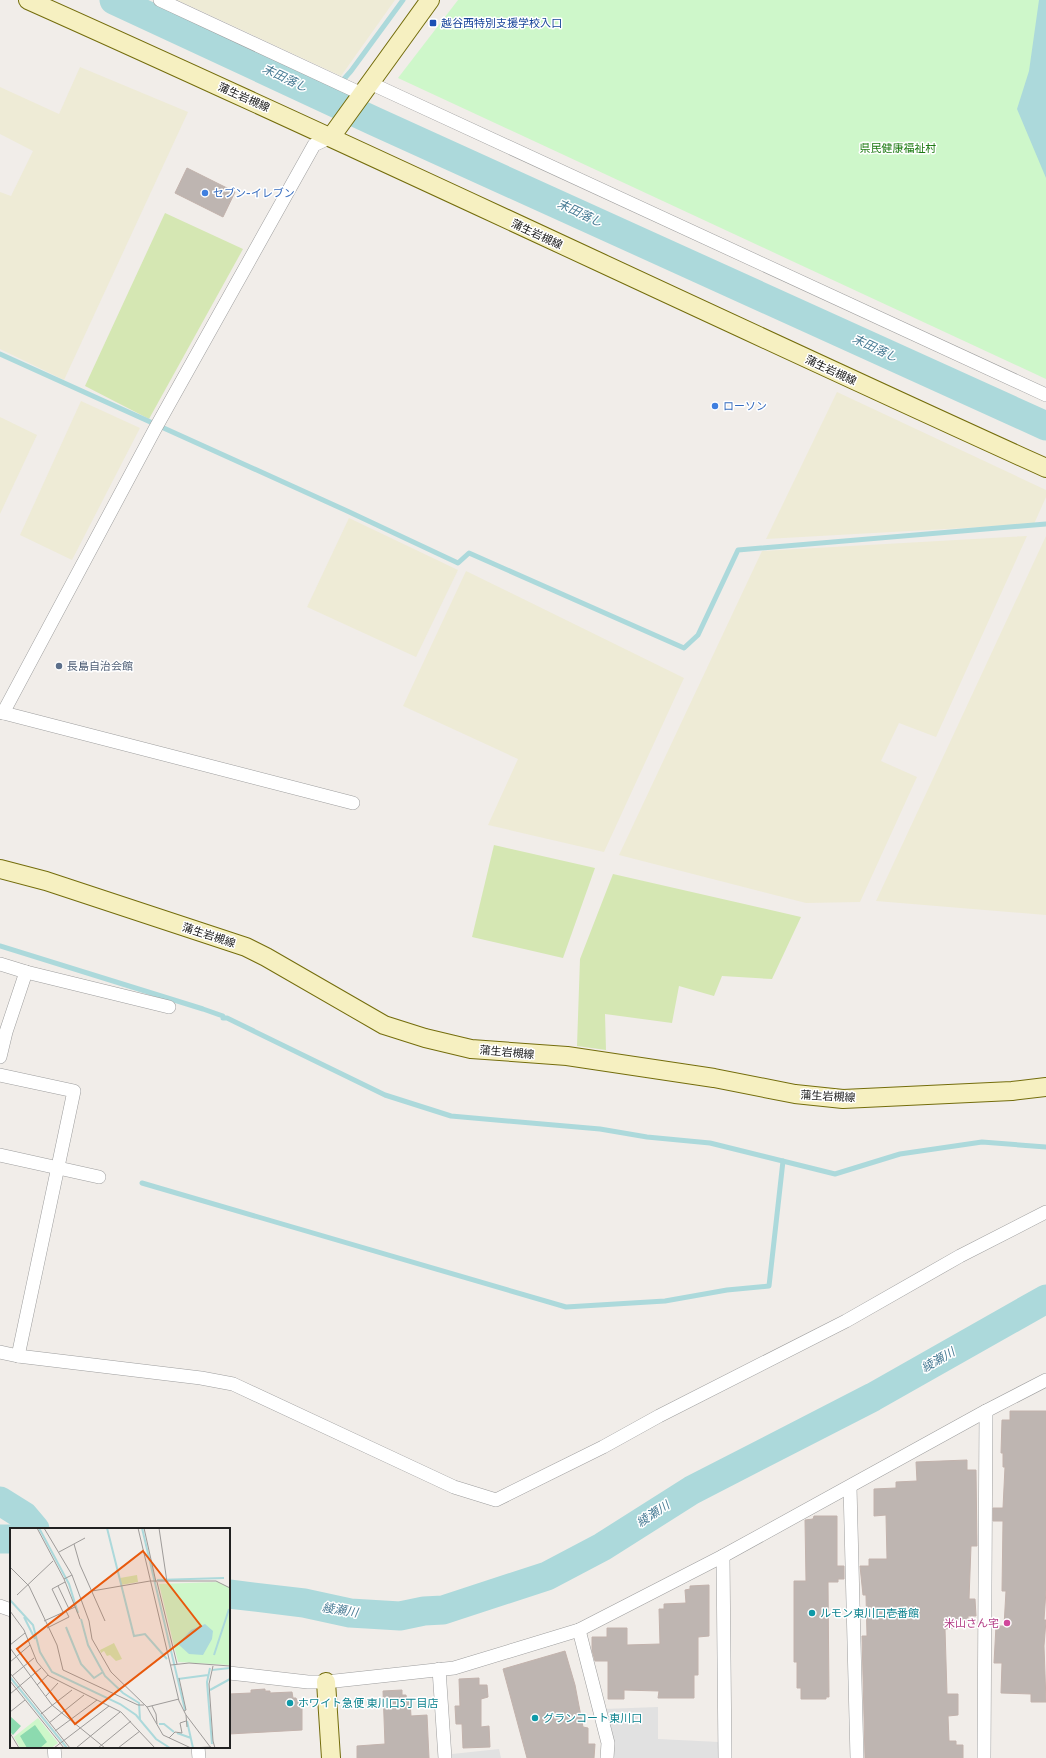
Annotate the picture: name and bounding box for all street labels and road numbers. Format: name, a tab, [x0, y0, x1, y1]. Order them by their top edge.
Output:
street label: 蒲生岩槻線	[216, 79, 272, 115]
street label: 蒲生岩槻線	[509, 216, 565, 252]
street label: 蒲生岩槻線	[803, 352, 859, 388]
street label: 蒲生岩槻線	[181, 920, 237, 950]
street label: 蒲生岩槻線	[479, 1043, 535, 1061]
street label: 蒲生岩槻線	[800, 1088, 856, 1104]

